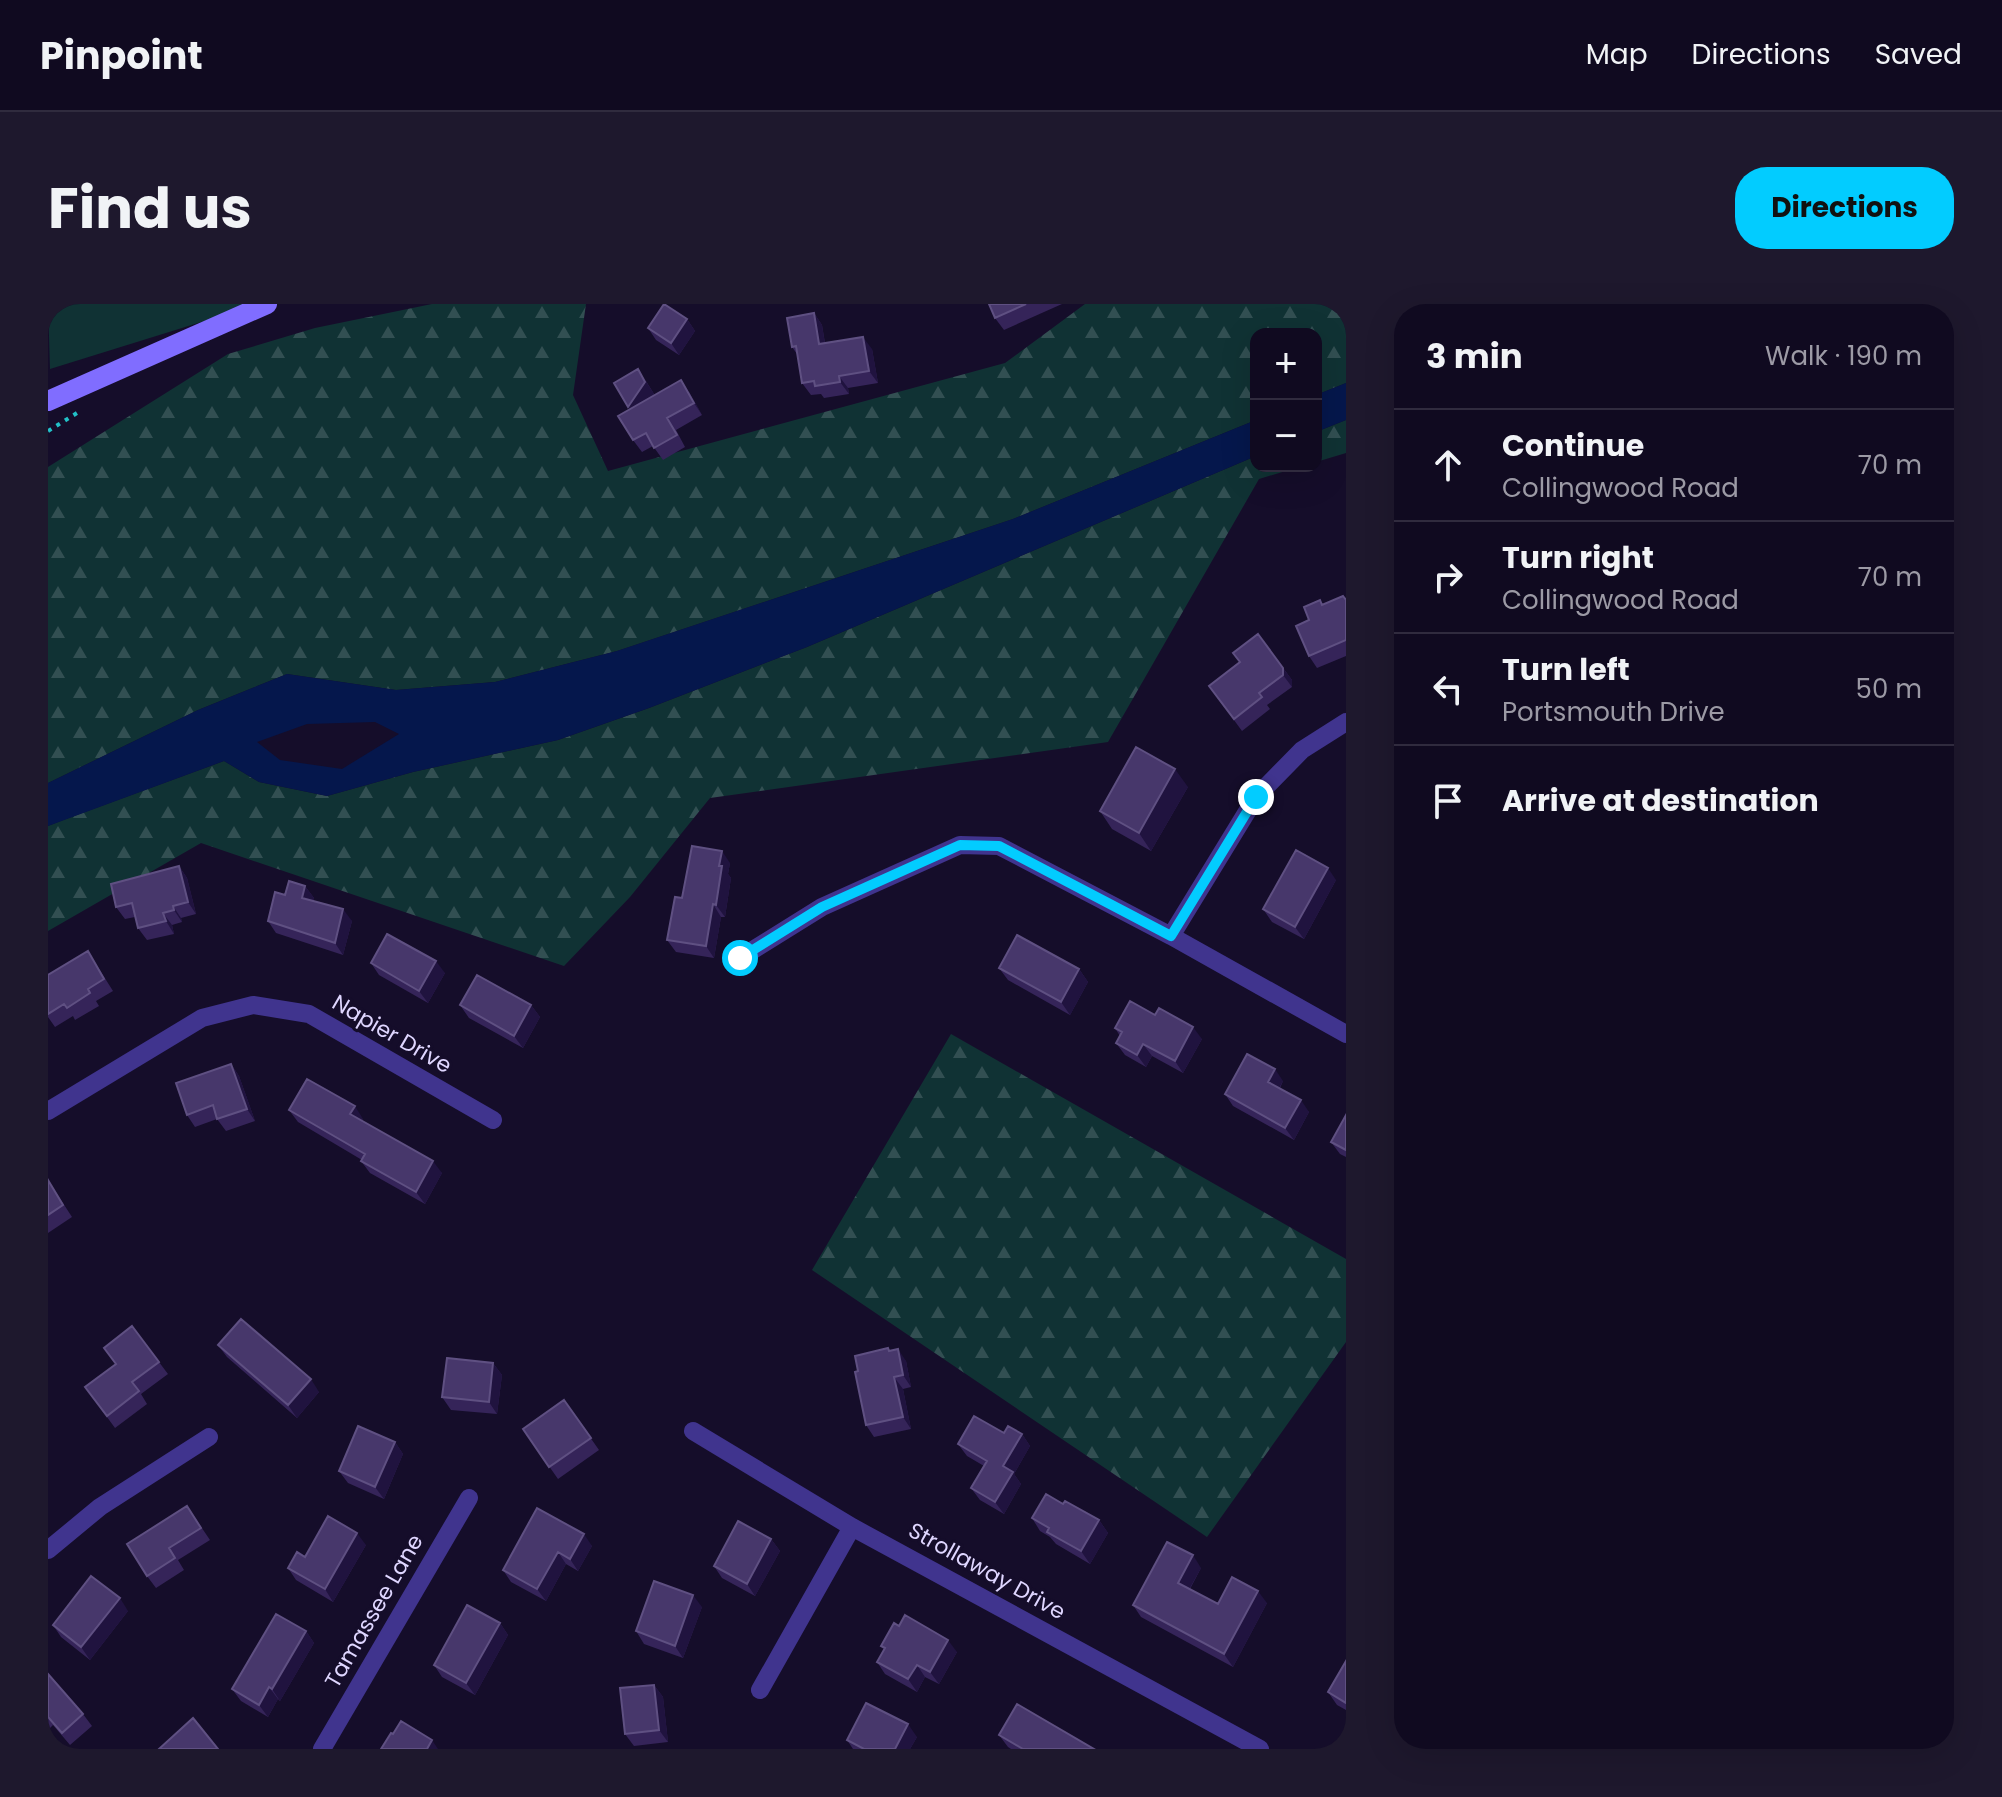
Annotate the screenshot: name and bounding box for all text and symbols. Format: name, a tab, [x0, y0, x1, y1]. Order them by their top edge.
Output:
text: Pinpoint	[40, 29, 203, 82]
text: Map	[1586, 35, 1648, 74]
text: Directions	[1692, 35, 1831, 74]
text: Saved	[1875, 35, 1962, 74]
button: Directions	[1735, 167, 1954, 249]
text: Find us	[48, 169, 252, 248]
map controls	[1250, 328, 1322, 472]
button: +	[1250, 328, 1322, 400]
text: 3 min	[1426, 332, 1523, 380]
text: Walk · 190 m	[1765, 338, 1922, 374]
button: −	[1250, 400, 1322, 472]
text: Continue	[1502, 424, 1644, 467]
icon: ahead	[1426, 443, 1470, 487]
text: 70 m	[1858, 447, 1922, 483]
text: Collingwood Road	[1502, 470, 1739, 506]
text: Turn right	[1502, 536, 1654, 579]
icon: right	[1426, 555, 1470, 599]
text: 70 m	[1858, 559, 1922, 595]
text: Collingwood Road	[1502, 582, 1739, 618]
text: Turn left	[1502, 648, 1630, 691]
icon: left	[1426, 667, 1470, 711]
text: 50 m	[1856, 671, 1922, 707]
text: Portsmouth Drive	[1502, 694, 1725, 730]
route end	[1238, 779, 1274, 815]
icon: arrive	[1426, 779, 1470, 823]
text: Arrive at destination	[1502, 779, 1819, 822]
route start	[722, 940, 758, 976]
street label: Napier Drive	[326, 987, 458, 1081]
street label: Strollaway Drive	[903, 1515, 1071, 1627]
street label: Tamassee Lane	[317, 1529, 431, 1693]

